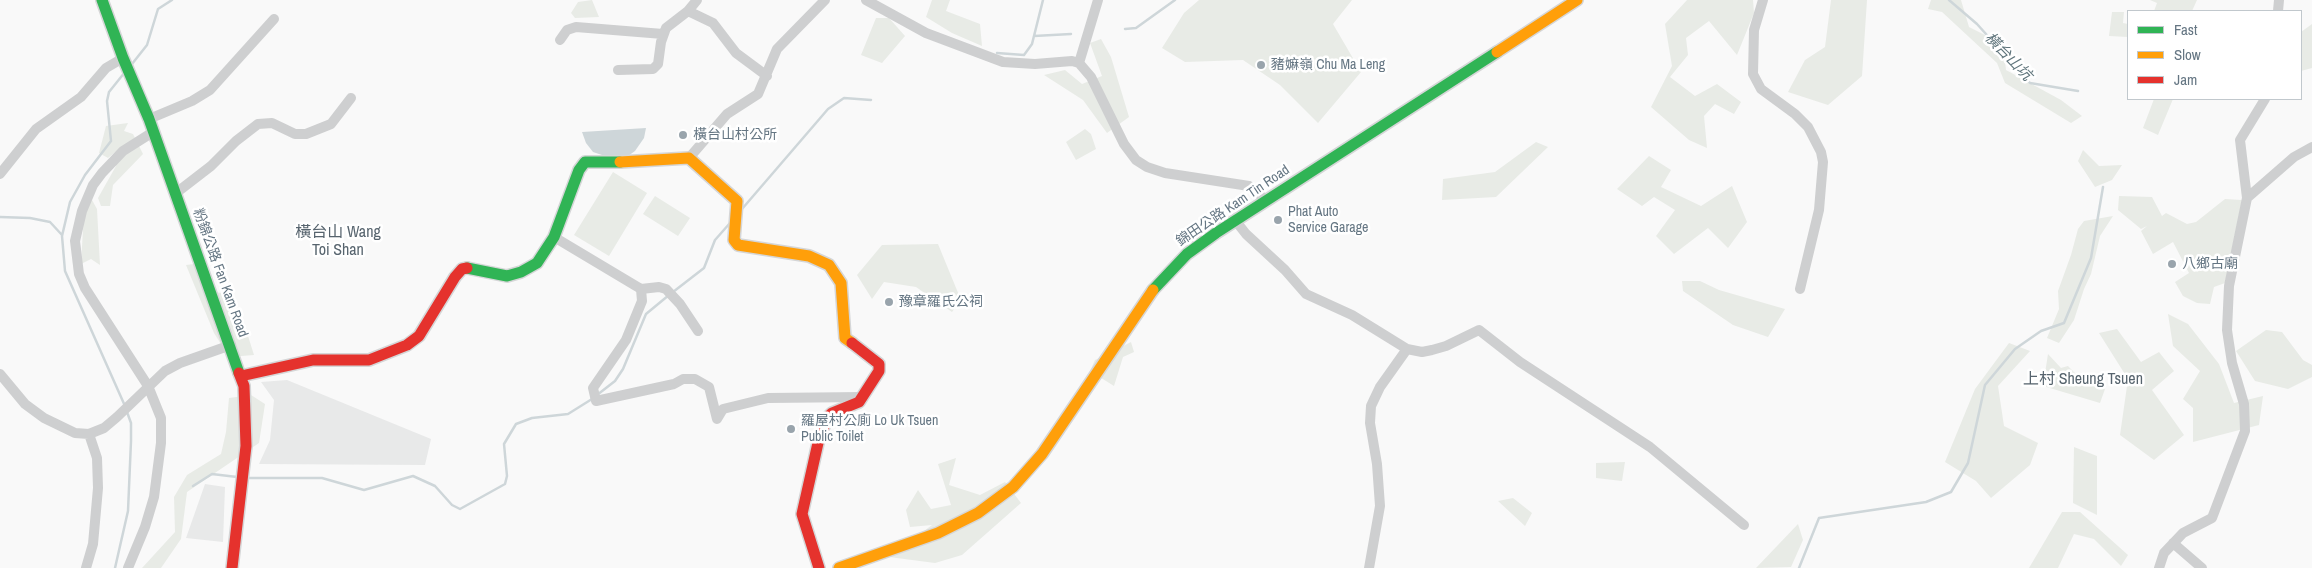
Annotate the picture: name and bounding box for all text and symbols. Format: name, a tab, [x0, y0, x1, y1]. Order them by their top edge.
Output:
legend	[2127, 10, 2302, 100]
text: Fast	[2174, 19, 2197, 40]
water label: 橫台山坑	[1981, 29, 2035, 85]
text: Slow	[2174, 44, 2201, 65]
place label: 豬嫲嶺 Chu Ma Leng	[1271, 57, 1385, 73]
marker: 豬嫲嶺 Chu Ma Leng	[1255, 59, 1267, 71]
text: Jam	[2174, 69, 2197, 90]
place label: 橫台山村公所	[693, 127, 777, 143]
marker: 橫台山村公所	[677, 129, 689, 141]
street label: 錦田公路 Kam Tin Road	[1173, 162, 1293, 250]
place label: Phat Auto Service Garage	[1288, 204, 1368, 236]
street label: 粉錦公路 Fan Kam Road	[189, 206, 251, 340]
marker: Phat Auto Service Garage	[1272, 214, 1284, 226]
district label: 橫台山 Wang Toi Shan	[295, 223, 381, 261]
place label: 八鄉古廟	[2182, 256, 2238, 272]
marker: 八鄉古廟	[2166, 258, 2178, 270]
place label: 豫章羅氏公祠	[899, 294, 983, 310]
marker: 豫章羅氏公祠	[883, 296, 895, 308]
district label: 上村 Sheung Tsuen	[2023, 370, 2143, 390]
place label: 羅屋村公廁 Lo Uk Tsuen Public Toilet	[801, 413, 938, 446]
marker: 羅屋村公廁 Lo Uk Tsuen Public Toilet	[785, 423, 797, 435]

